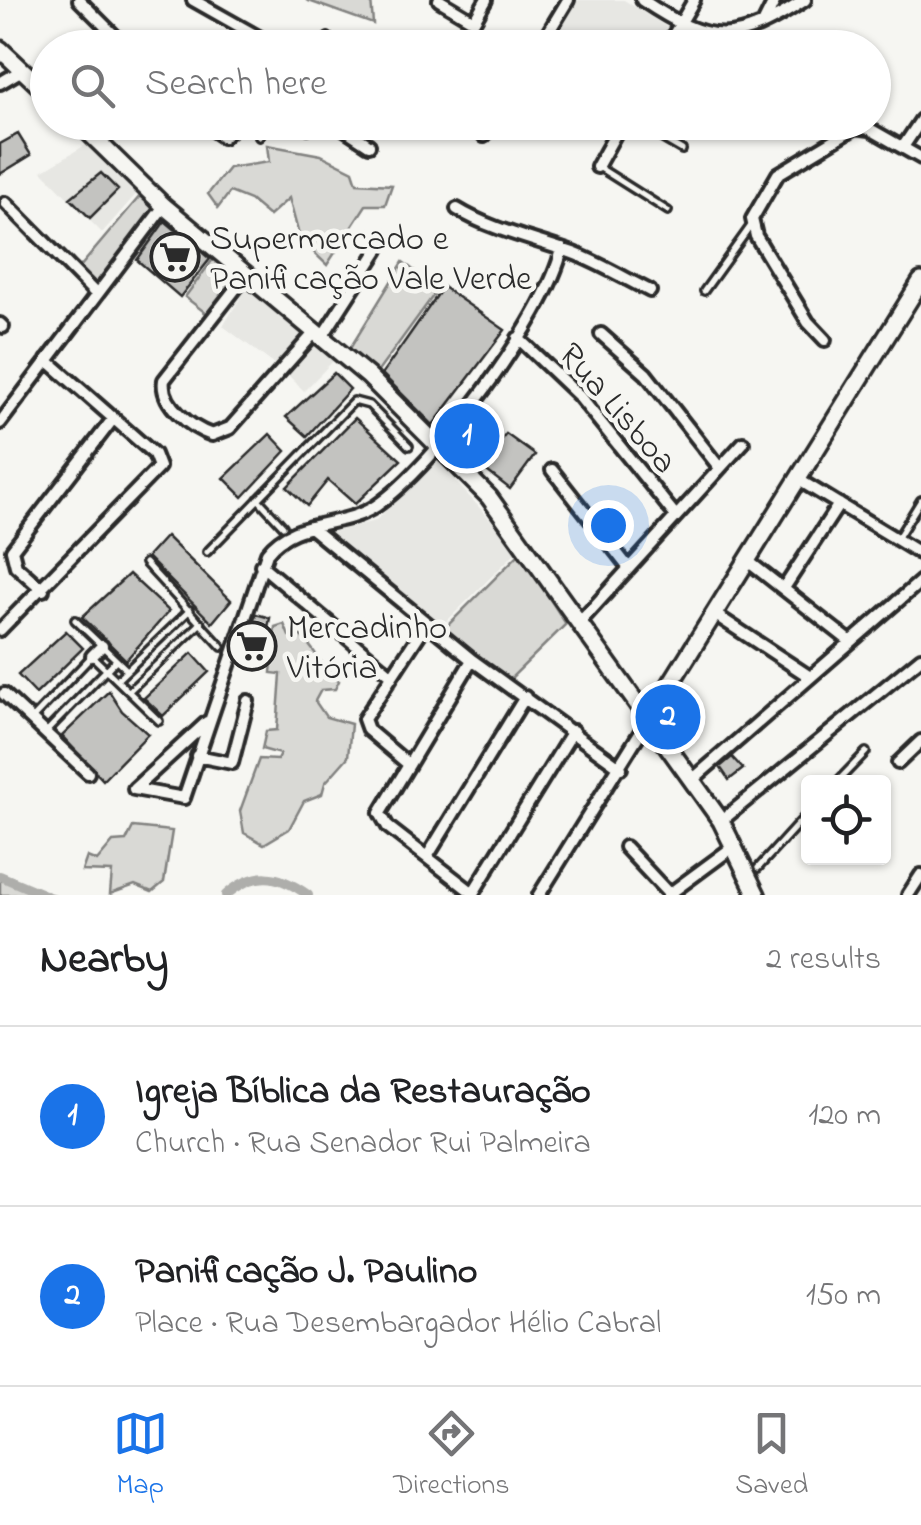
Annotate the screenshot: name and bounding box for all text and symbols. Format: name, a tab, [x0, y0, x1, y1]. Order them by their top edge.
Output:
search box	[30, 30, 891, 140]
text: Search here	[145, 57, 327, 113]
icon: search	[65, 58, 120, 113]
place label: Supermercado e Panificação Vale Verde	[210, 215, 532, 306]
supermarket icon: Supermercado e Panificação Vale Verde	[149, 231, 201, 283]
street label: Rua Lisboa	[545, 332, 688, 486]
pin: 1	[434, 398, 500, 474]
your location	[583, 500, 634, 551]
place label: Mercadinho Vitória	[286, 604, 447, 695]
supermarket icon: Mercadinho Vitória	[226, 620, 278, 672]
pin: 2	[636, 680, 700, 754]
map controls	[801, 775, 891, 865]
button: locate	[801, 775, 891, 865]
text: Nearby	[40, 930, 168, 991]
text: 2 results	[766, 937, 881, 984]
text: Igreja Bíblica da Restauração	[135, 1065, 591, 1121]
text: 1	[67, 1093, 78, 1140]
text: 120 m	[808, 1093, 881, 1140]
text: Church · Rua Senador Rui Palmeira	[135, 1121, 591, 1168]
text: Panificação J. Paulino	[135, 1245, 477, 1301]
text: 2	[65, 1273, 80, 1320]
text: 150 m	[806, 1273, 881, 1320]
text: Place · Rua Desembargador Hélio Cabral	[135, 1301, 661, 1348]
tab: Map	[113, 1406, 168, 1507]
tab: Directions	[393, 1406, 510, 1507]
tab: Saved	[735, 1406, 808, 1507]

